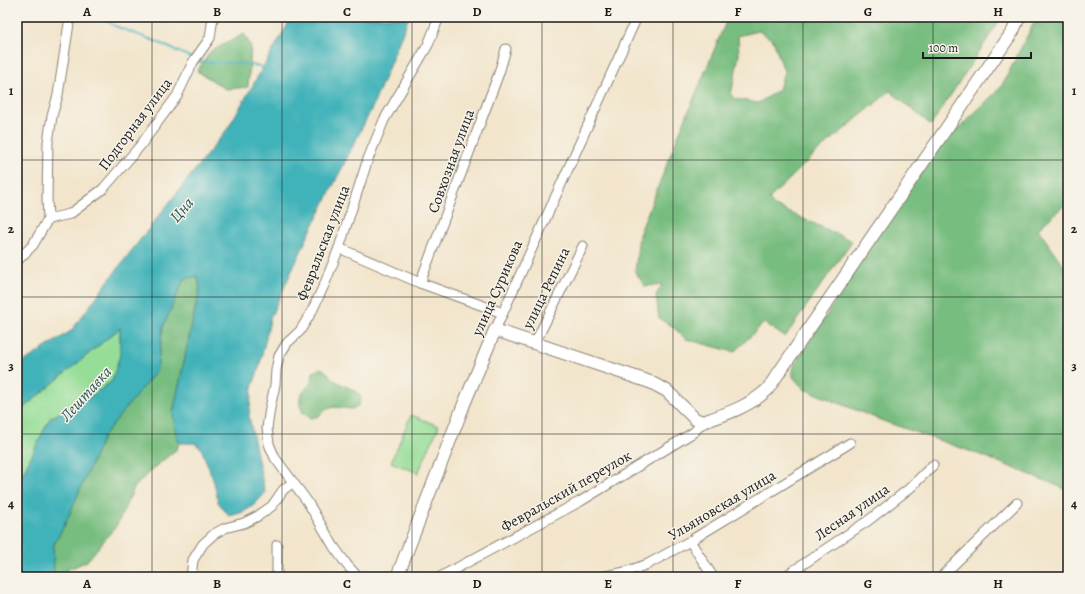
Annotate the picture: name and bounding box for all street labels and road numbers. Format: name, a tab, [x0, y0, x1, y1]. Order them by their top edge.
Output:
street label: Подгорная улица	[94, 74, 176, 174]
street label: Совхозная улица	[423, 106, 479, 216]
street label: Февральская улица	[292, 182, 354, 304]
street label: улица Сурикова	[466, 237, 527, 340]
street label: улица Репина	[517, 244, 574, 333]
street label: Февральский переулок	[497, 445, 635, 537]
street label: Ульяновская улица	[665, 465, 779, 545]
street label: Лесная улица	[811, 479, 893, 545]

